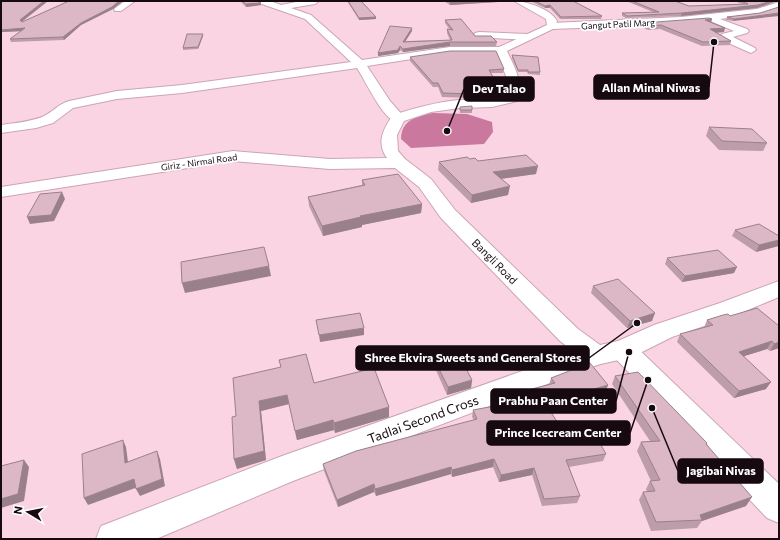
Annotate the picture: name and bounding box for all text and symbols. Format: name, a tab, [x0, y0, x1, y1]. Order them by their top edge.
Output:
street label: Gangut Patil Marg	[581, 17, 655, 31]
callout: Allan Minal Niwas	[594, 75, 709, 99]
callout: Dev Talao	[464, 77, 534, 101]
text: Allan Minal Niwas	[602, 80, 701, 94]
text: Dev Talao	[472, 81, 526, 95]
street label: Giriz - Nirmal Road	[160, 151, 238, 173]
street label: Bangli Road	[470, 236, 520, 286]
callout: Shree Ekvira Sweets and General Stores	[356, 346, 589, 370]
text: Shree Ekvira Sweets and General Stores	[365, 350, 582, 364]
callout: Prabhu Paan Center	[491, 389, 616, 413]
street label: Tadlai Second Cross	[365, 391, 481, 447]
text: Prabhu Paan Center	[498, 393, 608, 407]
callout: Prince Icecream Center	[487, 421, 630, 445]
text: Prince Icecream Center	[494, 425, 622, 439]
callout: Jagibai Nivas	[678, 459, 763, 483]
text: Jagibai Nivas	[686, 463, 756, 478]
north arrow	[8, 492, 48, 532]
text: N	[11, 505, 25, 515]

